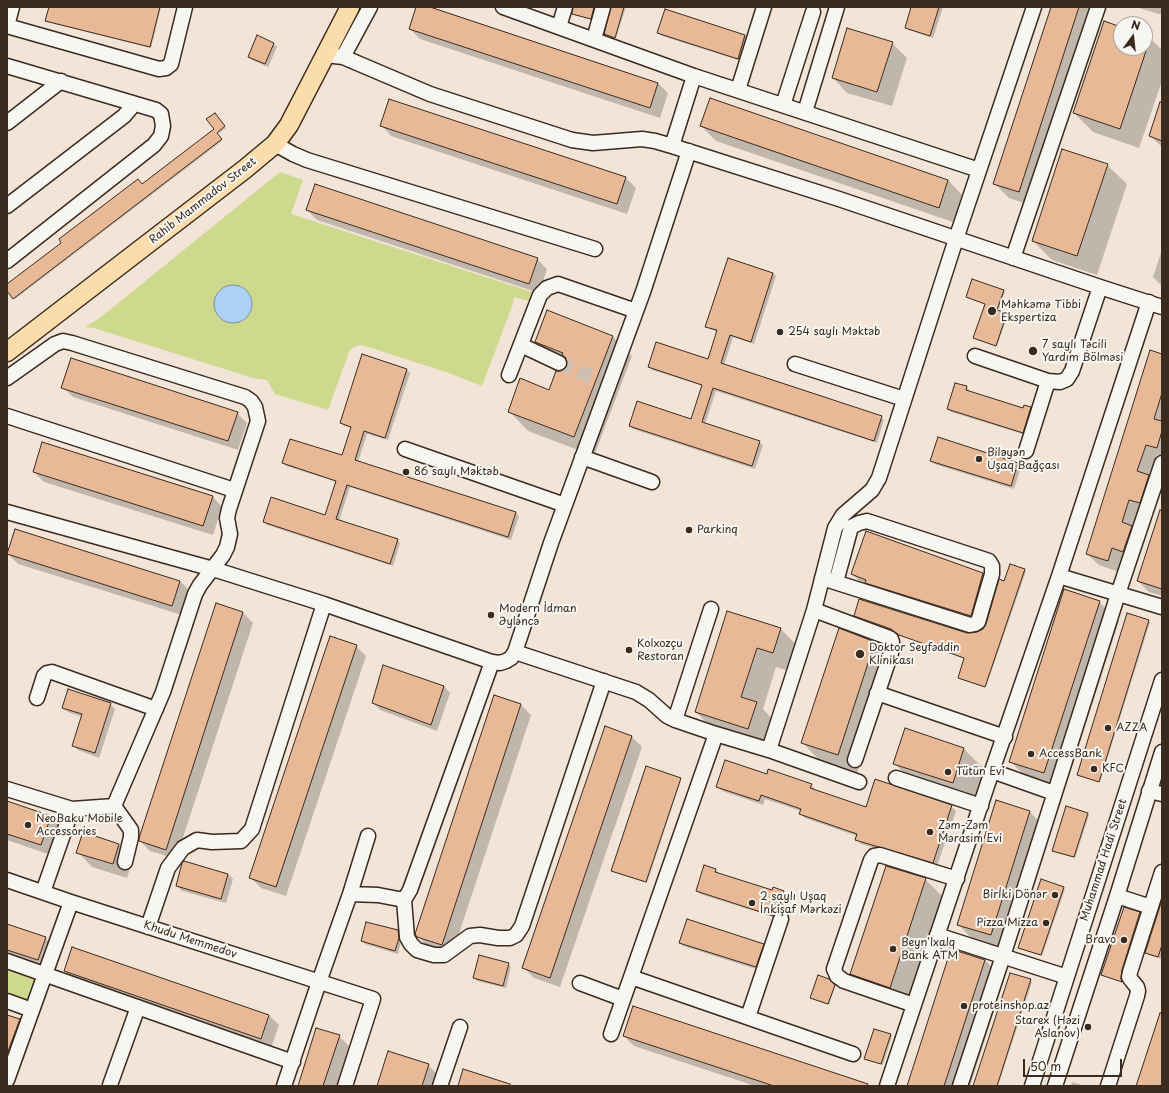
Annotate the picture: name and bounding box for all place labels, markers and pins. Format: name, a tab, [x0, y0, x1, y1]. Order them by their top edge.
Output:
place label: Məhkəmə Tibbi Ekspertiza	[1001, 298, 1081, 324]
marker: Məhkəmə Tibbi Ekspertiza	[986, 305, 998, 317]
place label: 254 saylı Məktəb	[788, 325, 880, 339]
marker: 254 saylı Məktəb	[775, 327, 785, 337]
place label: 7 saylı Təcili Yardım Bölməsi	[1042, 338, 1123, 364]
marker: 7 saylı Təcili Yardım Bölməsi	[1027, 345, 1039, 357]
place label: Biləyən Uşaq Bağçası	[987, 446, 1060, 472]
marker: Biləyən Uşaq Bağçası	[974, 454, 984, 464]
place label: 86 saylı Məktəb	[414, 465, 499, 479]
marker: 86 saylı Məktəb	[401, 467, 411, 477]
place label: Parkinq	[697, 523, 738, 537]
marker: Parkinq	[684, 525, 694, 535]
place label: Modern İdman Əyləncə	[499, 602, 577, 628]
marker: Modern İdman Əyləncə	[486, 610, 496, 620]
place label: Kolxozçu Restoran	[637, 637, 684, 663]
place label: Doktor Seyfәddin Klinikası	[869, 641, 960, 667]
marker: Kolxozçu Restoran	[624, 645, 634, 655]
marker: Doktor Seyfәddin Klinikası	[854, 648, 866, 660]
place label: AZZA	[1116, 721, 1147, 735]
marker: AZZA	[1103, 723, 1113, 733]
place label: AccessBank	[1039, 747, 1102, 761]
marker: AccessBank	[1026, 749, 1036, 759]
place label: KFC	[1102, 762, 1124, 776]
marker: KFC	[1089, 764, 1099, 774]
place label: Tütün Evi	[956, 765, 1005, 779]
marker: Tütün Evi	[943, 767, 953, 777]
place label: NeoBaku Mobile Accessories	[36, 812, 123, 838]
place label: Zәm-Zәm Mәrasim Evi	[938, 819, 1002, 845]
marker: NeoBaku Mobile Accessories	[23, 820, 33, 830]
marker: Zәm-Zәm Mәrasim Evi	[925, 827, 935, 837]
place label: Birİki Dönər	[983, 888, 1047, 902]
place label: 2 saylı Uşaq İnkişaf Mərkəzi	[760, 890, 841, 916]
marker: Birİki Dönər	[1050, 890, 1060, 900]
marker: 2 saylı Uşaq İnkişaf Mərkəzi	[747, 898, 757, 908]
place label: Pizza Mizza	[977, 916, 1038, 930]
marker: Pizza Mizza	[1041, 918, 1051, 928]
place label: Bravo	[1085, 933, 1116, 947]
marker: Bravo	[1119, 935, 1129, 945]
place label: Beyn'lxalq Bank ATM	[901, 936, 958, 962]
marker: Beyn'lxalq Bank ATM	[888, 944, 898, 954]
place label: proteinshop.az	[972, 999, 1049, 1013]
marker: proteinshop.az	[959, 1001, 969, 1011]
place label: Starex (Həzi Aslanov)	[1015, 1014, 1080, 1040]
marker: Starex (Həzi Aslanov)	[1083, 1022, 1093, 1032]

